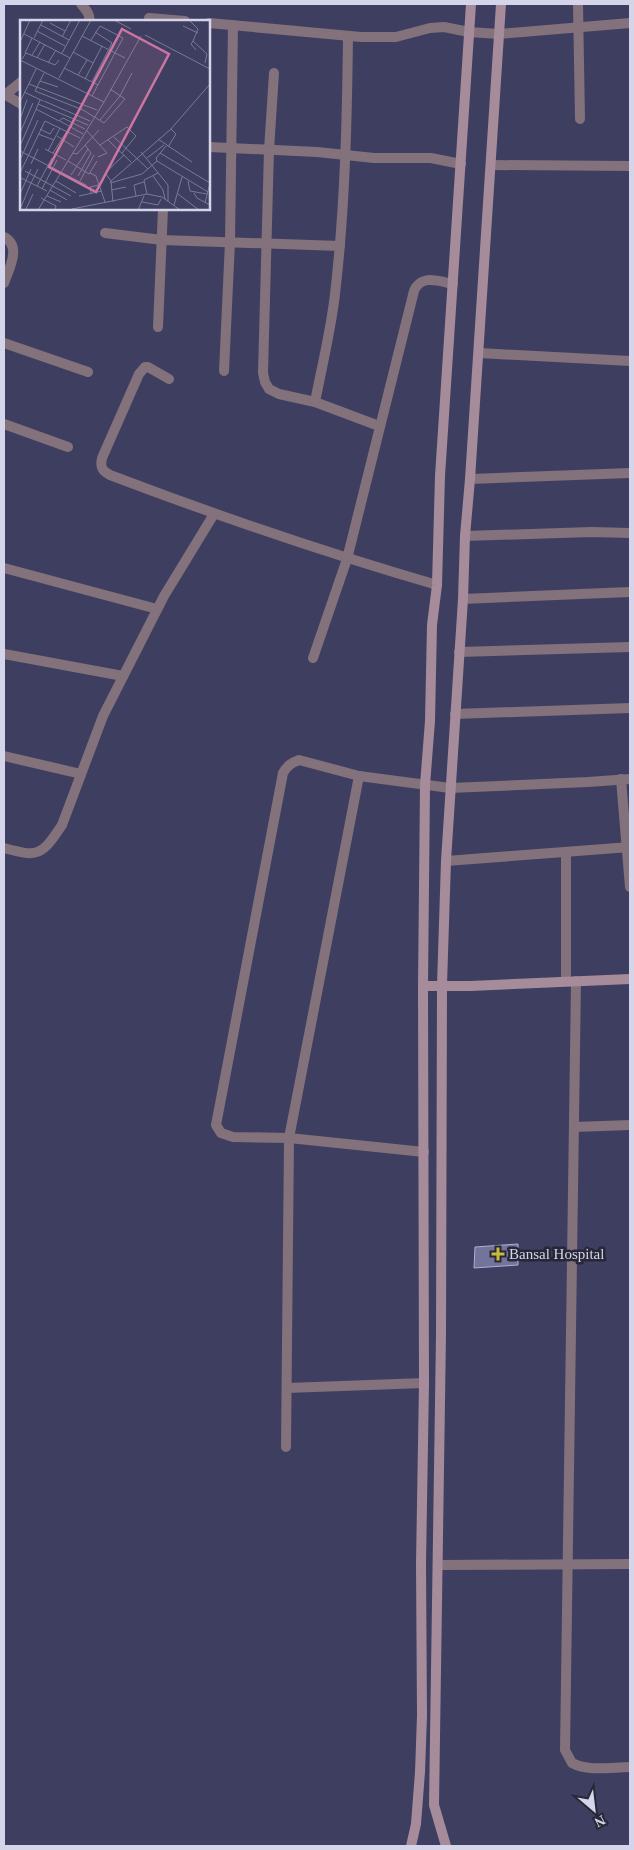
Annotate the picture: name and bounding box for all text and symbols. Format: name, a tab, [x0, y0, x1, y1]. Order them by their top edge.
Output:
inset map	[20, 20, 210, 210]
place label: Bansal Hospital	[509, 1246, 604, 1262]
marker: Bansal Hospital	[491, 1247, 505, 1261]
north arrow	[569, 1785, 619, 1835]
text: N	[592, 1812, 608, 1830]

